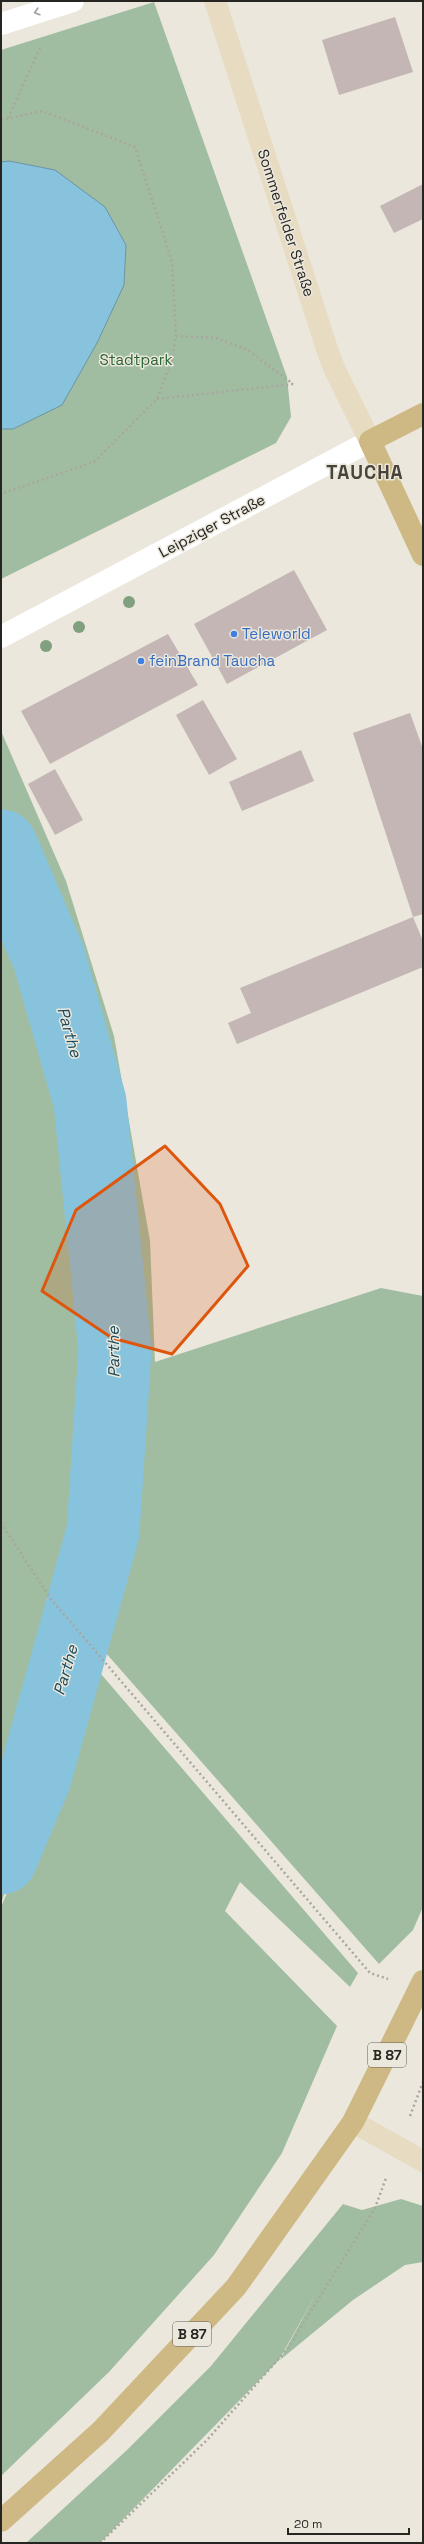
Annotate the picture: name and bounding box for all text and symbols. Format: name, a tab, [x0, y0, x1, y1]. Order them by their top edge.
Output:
one-way arrow	[34, 7, 41, 16]
street label: Sommerfelder Straße	[254, 147, 319, 299]
park label: Stadtpark	[99, 350, 173, 369]
district label: TAUCHA	[326, 460, 404, 485]
street label: Leipziger Straße	[155, 489, 268, 562]
place label: Teleworld	[242, 624, 311, 643]
marker: Teleworld	[229, 629, 239, 639]
place label: feinBrand Taucha	[149, 651, 276, 670]
marker: feinBrand Taucha	[136, 656, 146, 666]
water label: Parthe	[52, 1005, 87, 1060]
water label: Parthe	[103, 1326, 124, 1378]
water label: Parthe	[48, 1642, 83, 1698]
road number: B 87	[368, 2043, 406, 2067]
road number: B 87	[173, 2322, 211, 2346]
scale bar	[288, 2510, 409, 2536]
text: 20 m	[294, 2516, 322, 2532]

